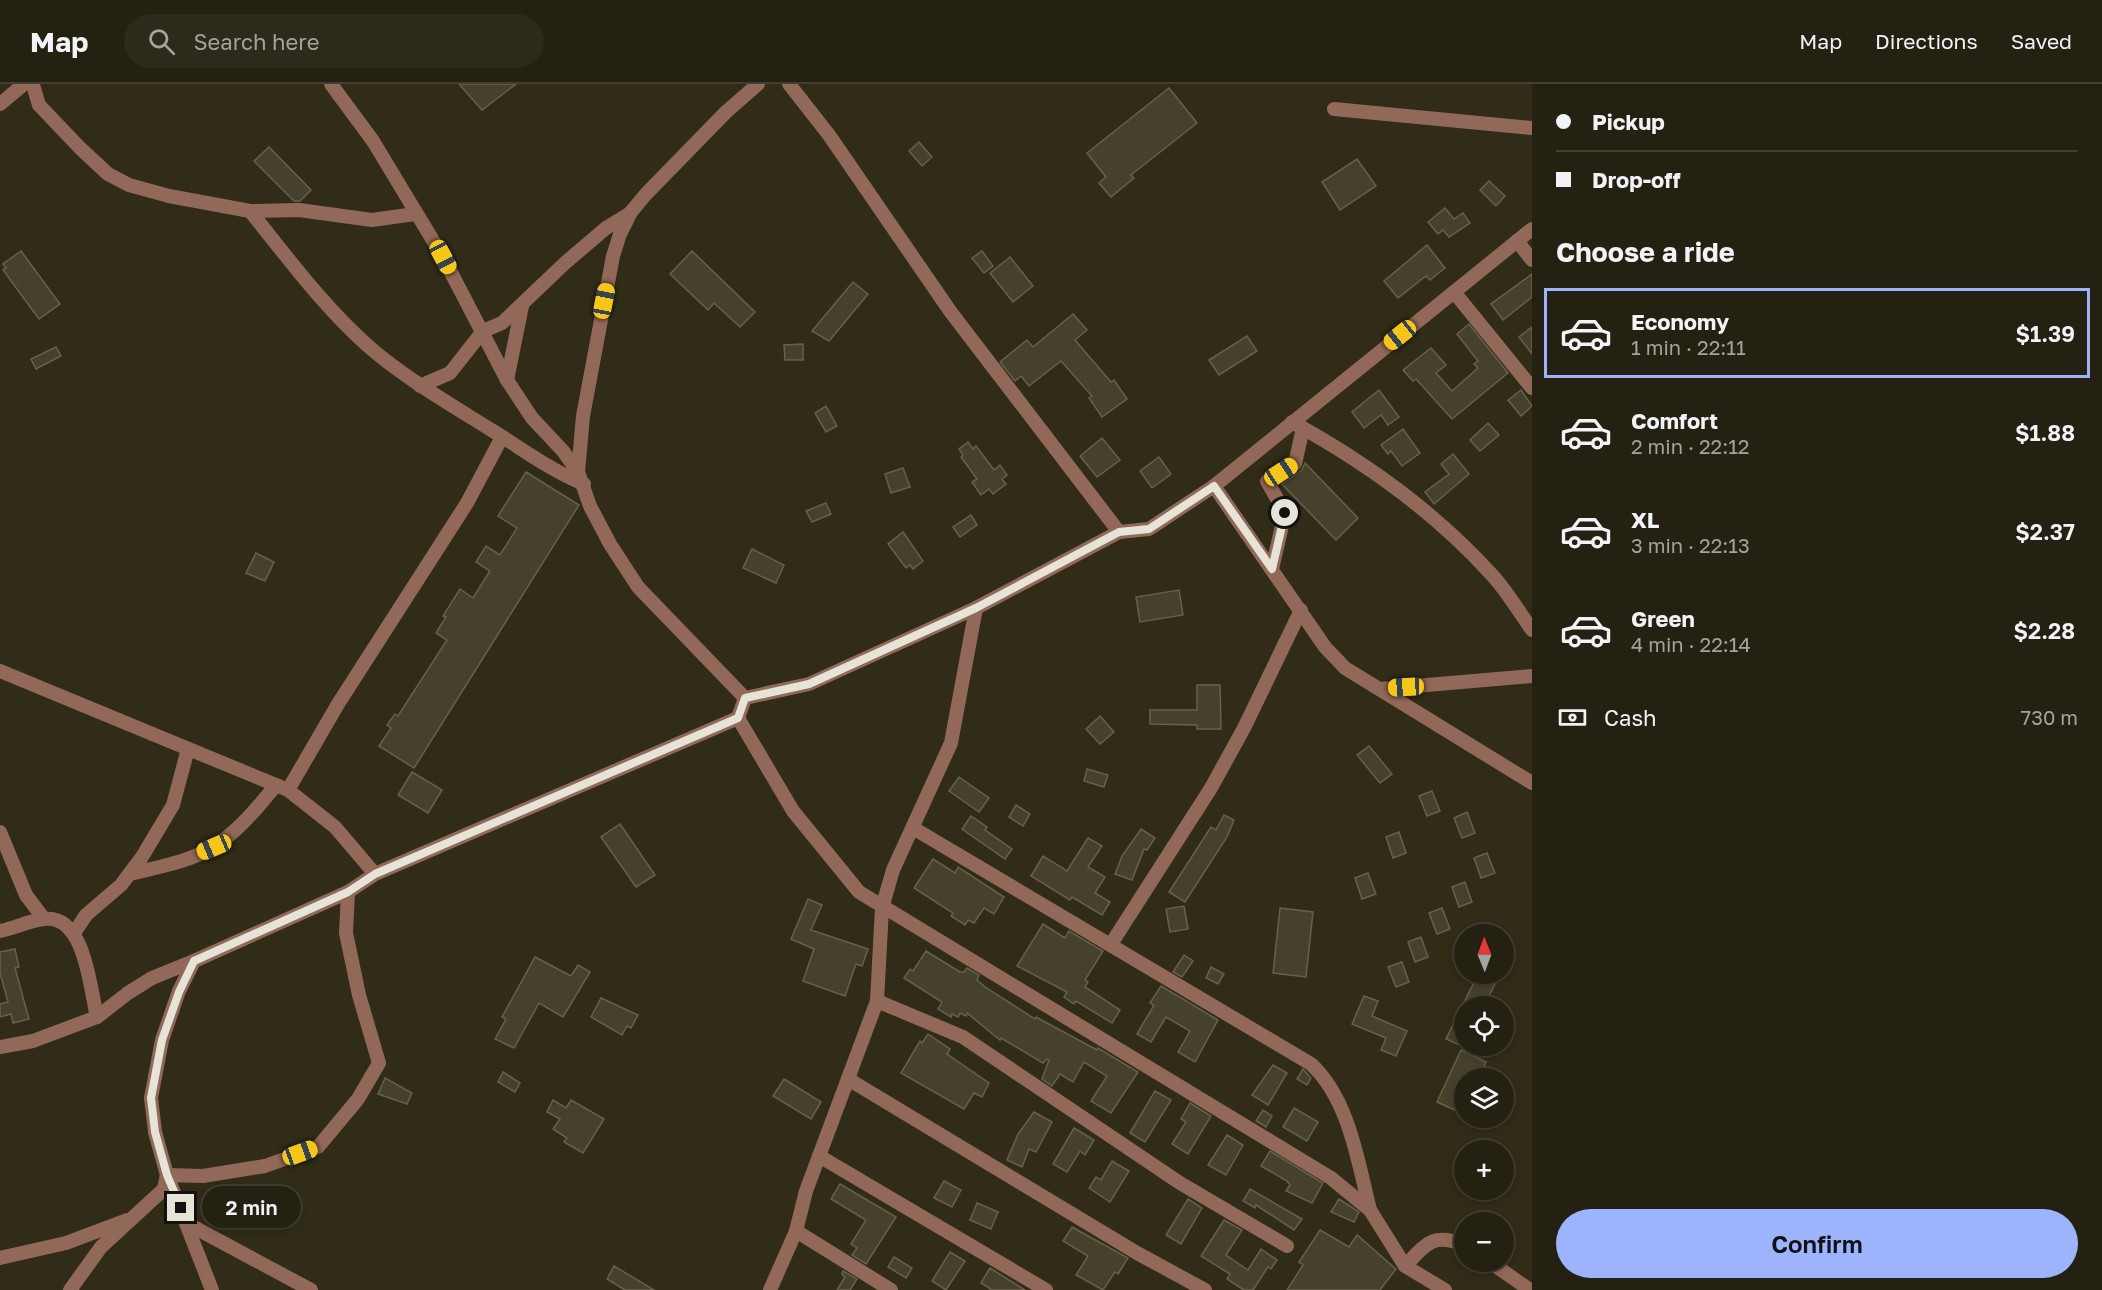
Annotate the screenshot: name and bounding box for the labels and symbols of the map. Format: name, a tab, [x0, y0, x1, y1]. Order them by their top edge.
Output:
car	[427, 237, 459, 277]
car	[592, 282, 616, 320]
car	[1380, 317, 1420, 353]
car	[1261, 455, 1301, 489]
route start	[1271, 499, 1298, 526]
car	[1388, 677, 1424, 697]
car	[194, 832, 234, 862]
north arrow	[1454, 924, 1514, 984]
car	[280, 1138, 320, 1168]
callout: 2 min	[202, 1187, 301, 1229]
route end	[167, 1194, 194, 1221]

